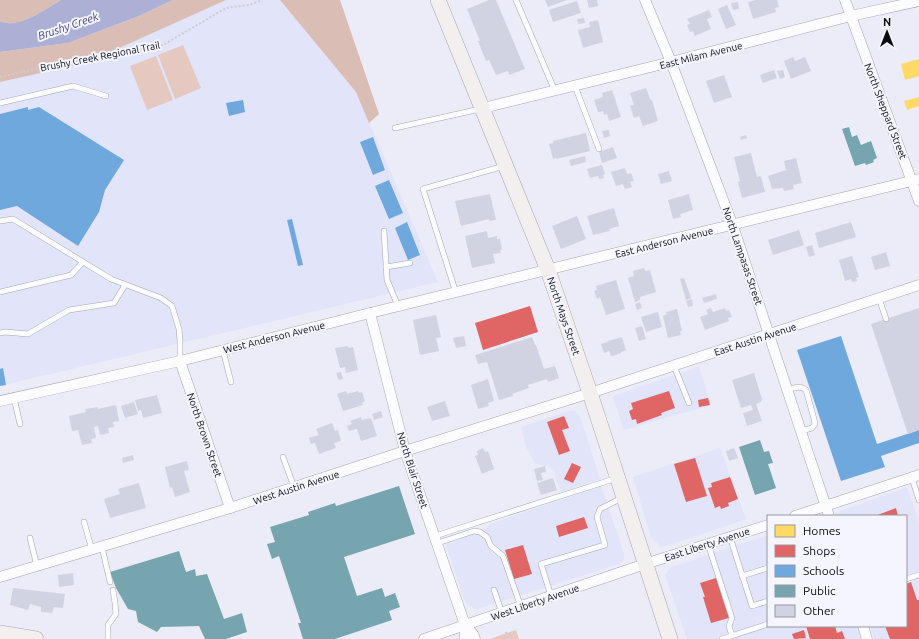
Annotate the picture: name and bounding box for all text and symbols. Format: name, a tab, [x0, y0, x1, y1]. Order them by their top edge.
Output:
water label: Brushy Creek	[36, 10, 100, 42]
north arrow	[867, 12, 907, 52]
text: N	[883, 16, 891, 28]
street label: Brushy Creek Regional Trail	[39, 39, 161, 74]
street label: East Milam Avenue	[659, 40, 744, 71]
street label: North Sheppard Street	[862, 62, 909, 161]
street label: North Lampasas Street	[721, 206, 764, 307]
street label: East Anderson Avenue	[614, 225, 714, 260]
street label: North Mays Street	[545, 276, 582, 357]
street label: West Anderson Avenue	[222, 320, 326, 355]
street label: East Austin Avenue	[713, 321, 798, 358]
street label: North Brown Street	[185, 392, 224, 479]
street label: North Blair Street	[395, 431, 430, 510]
street label: West Austin Avenue	[252, 468, 341, 507]
legend	[767, 515, 907, 627]
text: Homes	[803, 524, 841, 537]
street label: East Liberty Avenue	[663, 526, 751, 563]
text: Shops	[803, 544, 835, 557]
text: Schools	[803, 564, 844, 577]
street label: West Liberty Avenue	[490, 582, 581, 623]
text: Public	[803, 584, 836, 597]
text: Other	[803, 604, 836, 617]

